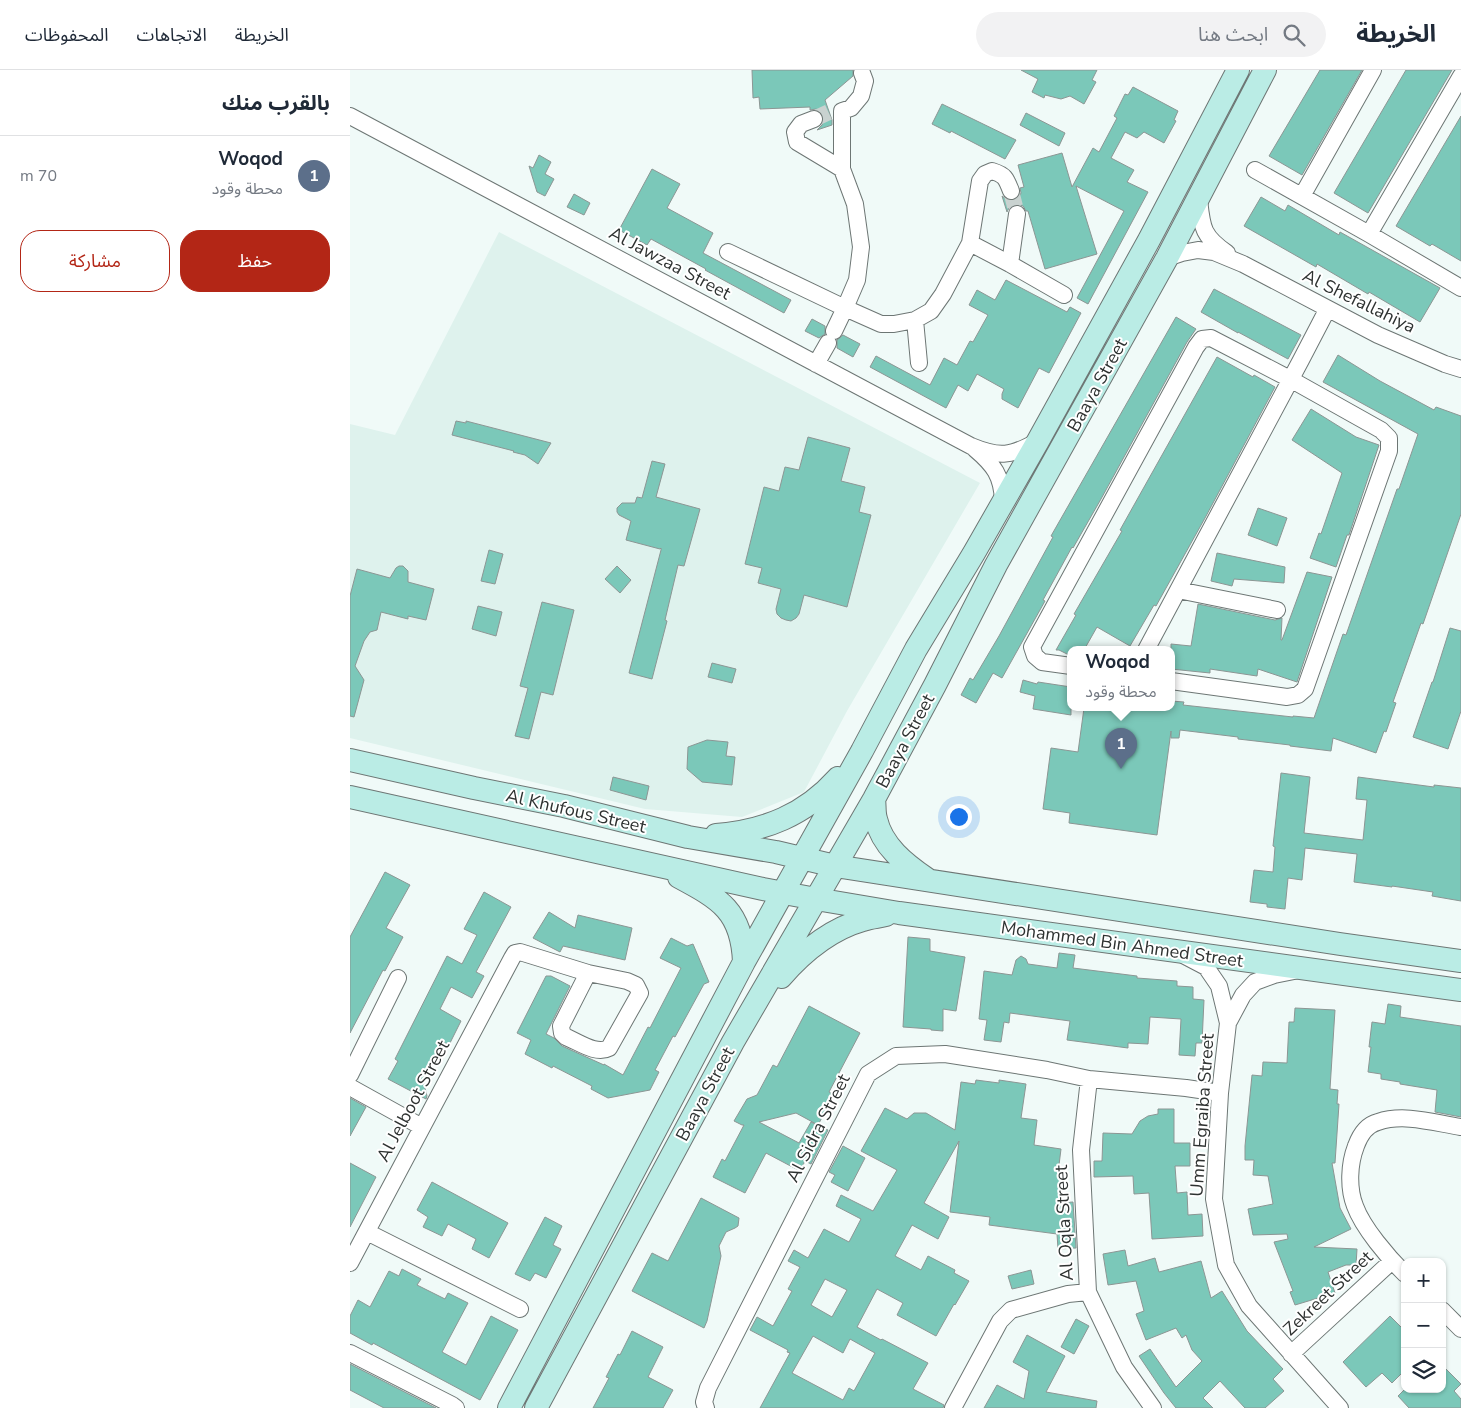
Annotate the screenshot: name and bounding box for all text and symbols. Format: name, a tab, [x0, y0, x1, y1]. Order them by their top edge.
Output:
search box	[976, 12, 1326, 57]
text: الخريطة	[1356, 18, 1436, 50]
icon: search	[1280, 21, 1308, 49]
text: ابحث هنا	[1198, 22, 1268, 48]
text: المحفوظات	[25, 23, 109, 47]
text: الاتجاهات	[137, 23, 207, 47]
text: الخريطة	[235, 23, 289, 47]
text: بالقرب منك	[222, 89, 330, 117]
text: Woqod	[218, 146, 283, 172]
text: 70 m	[20, 165, 57, 187]
text: 1	[309, 165, 319, 187]
text: محطة وقود	[212, 178, 283, 200]
street label: Al Jawzaa Street	[605, 221, 736, 305]
button: مشاركة	[20, 230, 170, 292]
button: حفظ	[180, 230, 330, 292]
street label: Al Shefallahiya	[1299, 263, 1419, 339]
street label: Baaya Street	[1061, 333, 1133, 436]
popup	[1067, 646, 1175, 711]
text: Woqod	[1085, 649, 1150, 675]
text: محطة وقود	[1085, 681, 1157, 703]
street label: Baaya Street	[870, 689, 940, 792]
pin: 1	[1105, 728, 1137, 769]
street label: Al Khufous Street	[504, 783, 649, 839]
your location	[946, 804, 972, 830]
street label: Mohammed Bin Ahmed Street	[999, 915, 1245, 973]
street label: Umm Egraiba Street	[1184, 1032, 1220, 1197]
street label: Al Jelboot Street	[371, 1035, 455, 1166]
street label: Baaya Street	[670, 1042, 740, 1145]
street label: Al Sidra Street	[780, 1069, 856, 1186]
street label: Al Oqla Street	[1049, 1164, 1079, 1282]
street label: Zekreet Street	[1278, 1245, 1379, 1341]
map controls	[1401, 1258, 1446, 1393]
button: +	[1401, 1258, 1446, 1303]
button: −	[1401, 1303, 1446, 1348]
button: layers	[1401, 1348, 1446, 1393]

